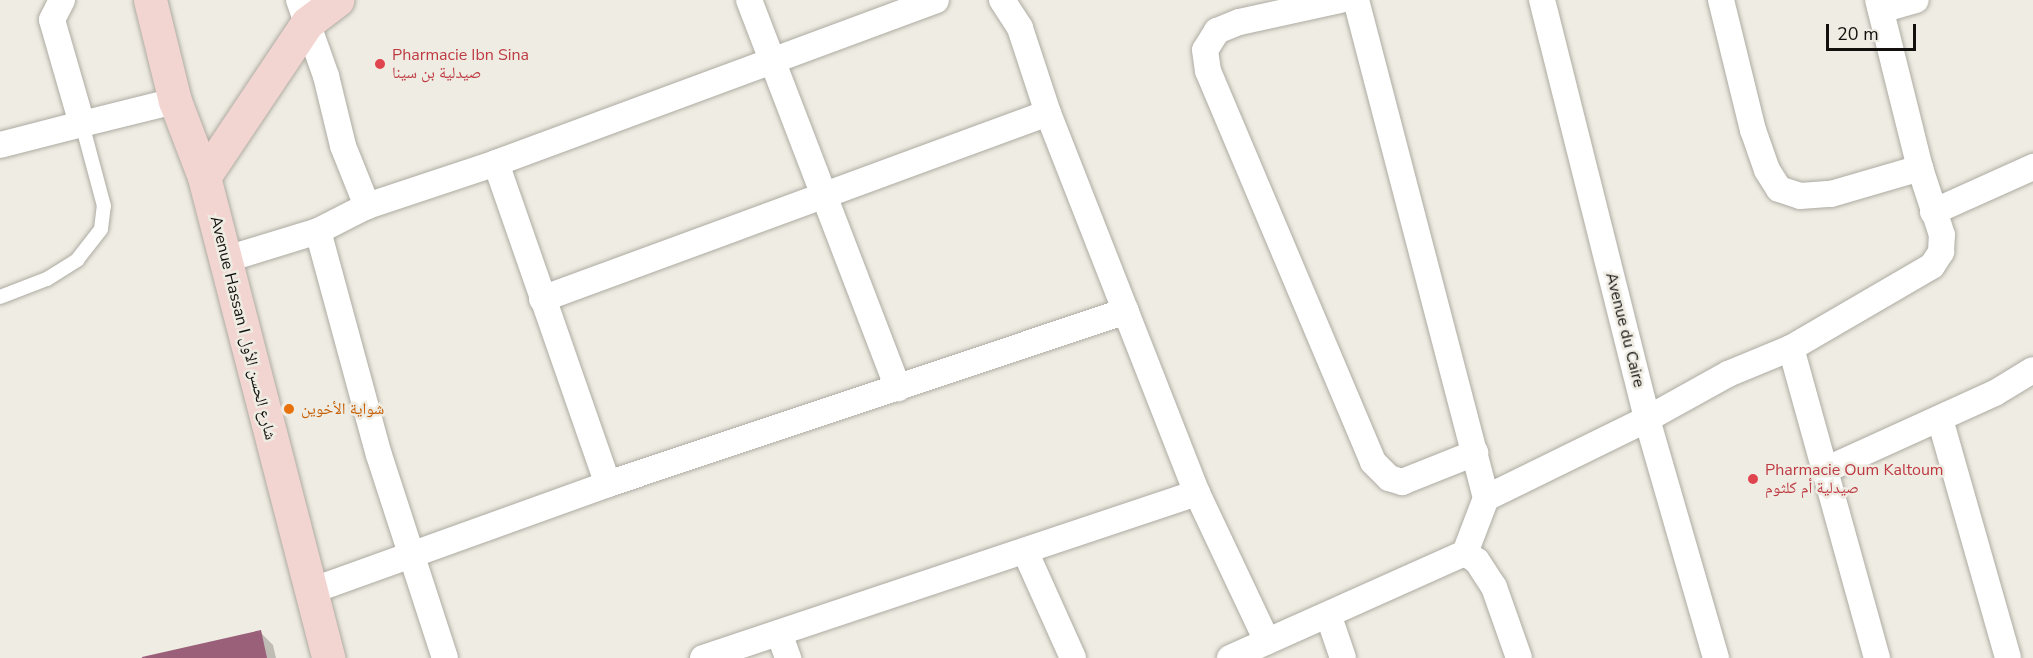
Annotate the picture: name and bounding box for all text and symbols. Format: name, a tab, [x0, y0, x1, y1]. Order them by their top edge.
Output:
scale bar	[1829, 12, 1919, 50]
text: 20 m	[1837, 22, 1879, 46]
place label: Pharmacie Ibn Sina صيدلية بن سينا	[392, 45, 529, 83]
marker: Pharmacie Ibn Sina صيدلية بن سينا	[373, 57, 387, 71]
street label: Avenue Hassan I شارع الحسن الأول	[206, 214, 280, 442]
street label: Avenue du Caire	[1601, 271, 1649, 389]
place label: شواية الأخوين	[301, 399, 384, 419]
marker: شواية الأخوين	[282, 402, 296, 416]
place label: Pharmacie Oum Kaltoum صيدلية أم كلثوم	[1765, 460, 1944, 498]
marker: Pharmacie Oum Kaltoum صيدلية أم كلثوم	[1746, 472, 1760, 486]

